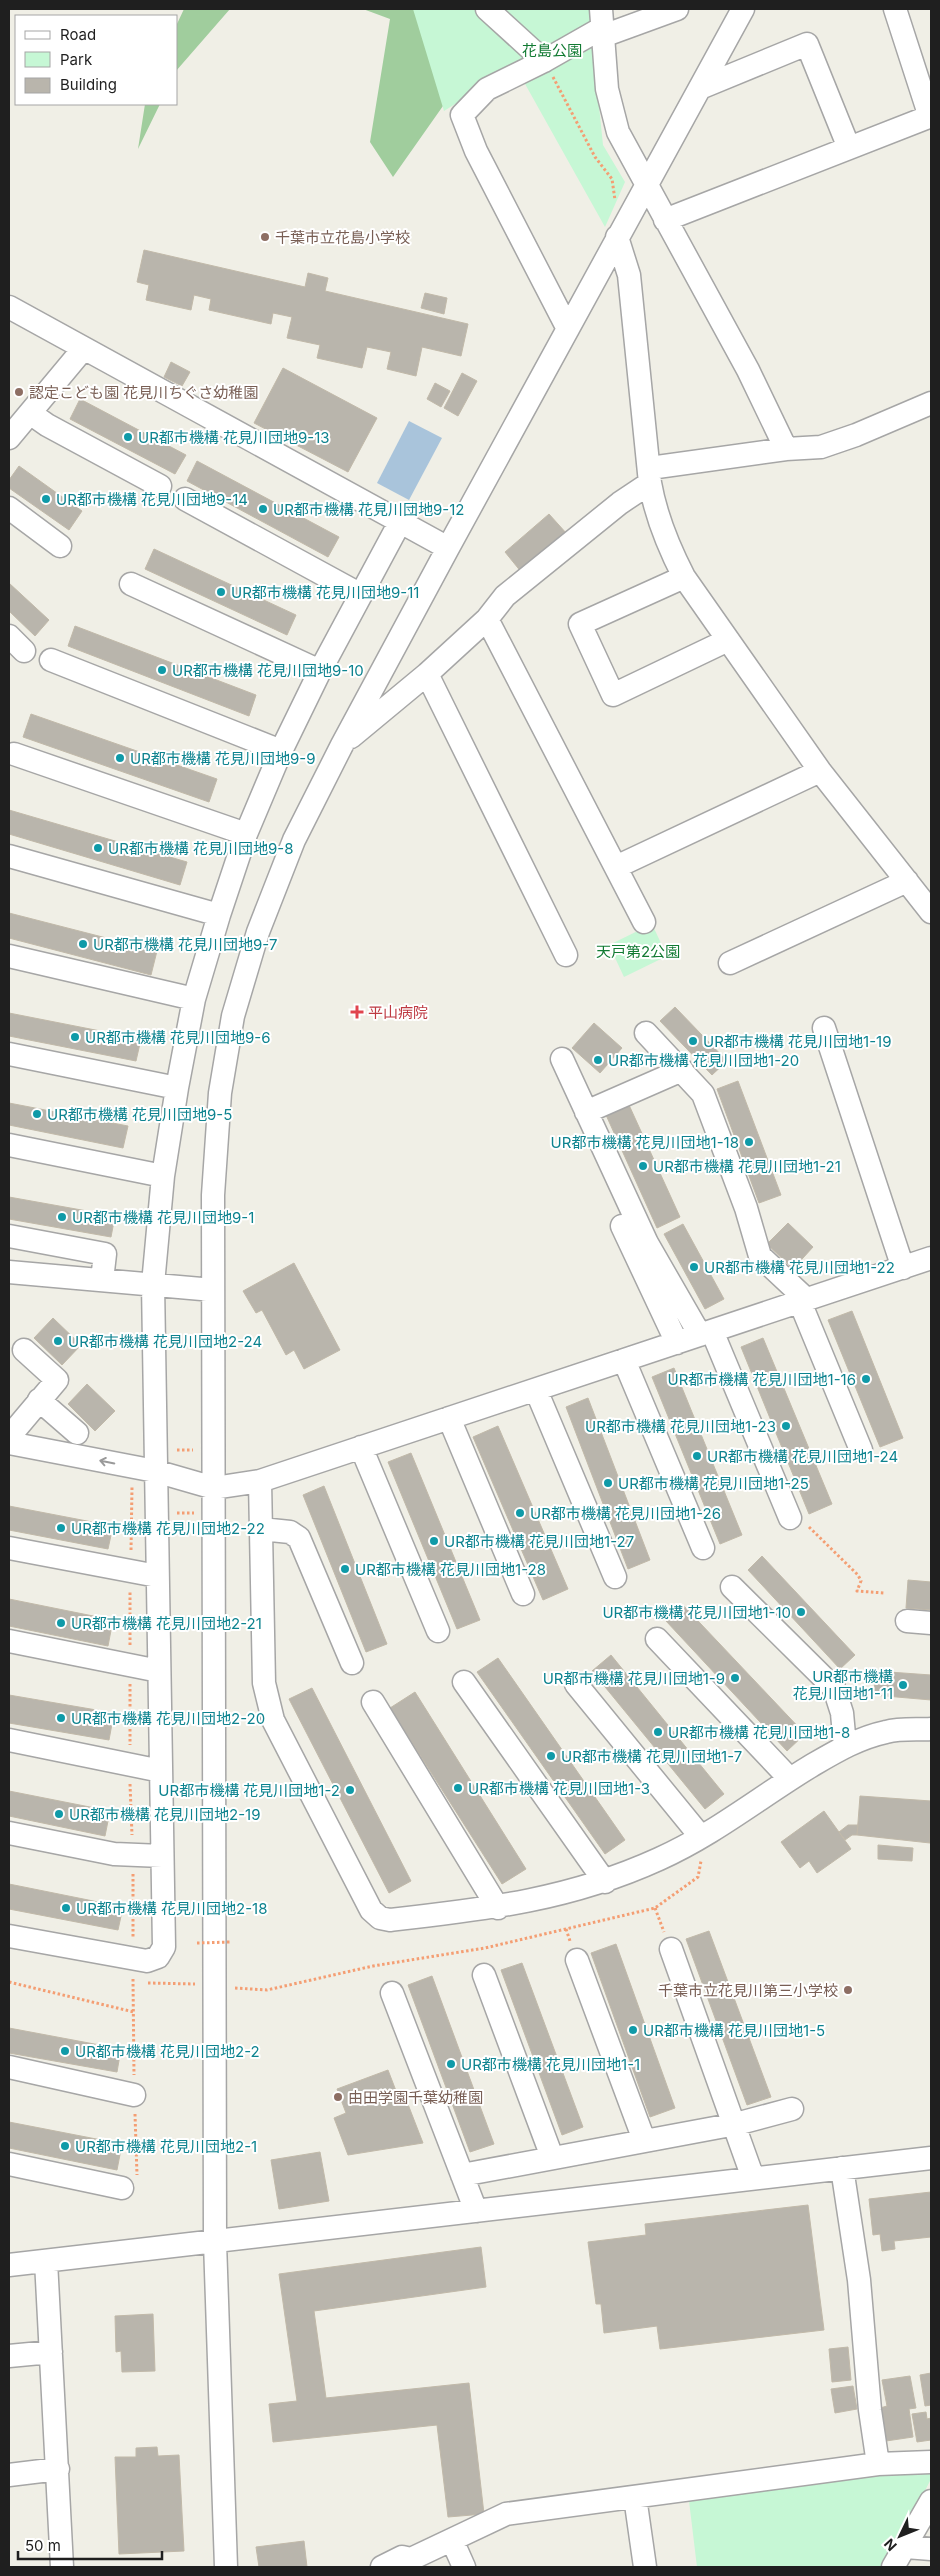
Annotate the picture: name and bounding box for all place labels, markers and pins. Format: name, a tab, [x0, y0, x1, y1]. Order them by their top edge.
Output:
place label: 千葉市立花島小学校	[275, 228, 410, 247]
marker: 千葉市立花島小学校	[259, 231, 271, 243]
place label: 認定こども園 花見川ちぐさ幼稚園	[29, 383, 258, 402]
marker: 認定こども園 花見川ちぐさ幼稚園	[13, 386, 25, 398]
place label: UR都市機構 花見川団地9-13	[138, 428, 330, 447]
marker: UR都市機構 花見川団地9-13	[122, 431, 134, 443]
place label: UR都市機構 花見川団地9-14	[56, 490, 248, 509]
marker: UR都市機構 花見川団地9-14	[40, 493, 52, 505]
place label: UR都市機構 花見川団地9-12	[273, 500, 465, 519]
marker: UR都市機構 花見川団地9-12	[257, 503, 269, 515]
place label: UR都市機構 花見川団地9-11	[231, 583, 419, 602]
marker: UR都市機構 花見川団地9-11	[215, 586, 227, 598]
place label: UR都市機構 花見川団地9-10	[172, 661, 364, 680]
marker: UR都市機構 花見川団地9-10	[156, 664, 168, 676]
place label: UR都市機構 花見川団地9-9	[130, 749, 316, 768]
marker: UR都市機構 花見川団地9-9	[114, 752, 126, 764]
place label: UR都市機構 花見川団地9-8	[108, 839, 294, 858]
marker: UR都市機構 花見川団地9-8	[92, 842, 104, 854]
place label: UR都市機構 花見川団地9-7	[93, 935, 277, 954]
marker: UR都市機構 花見川団地9-7	[77, 938, 89, 950]
place label: 平山病院	[368, 1003, 428, 1022]
marker: 平山病院	[350, 1005, 364, 1019]
place label: UR都市機構 花見川団地9-6	[85, 1028, 271, 1047]
marker: UR都市機構 花見川団地9-6	[69, 1031, 81, 1043]
place label: UR都市機構 花見川団地1-19	[703, 1032, 891, 1051]
marker: UR都市機構 花見川団地1-19	[687, 1035, 699, 1047]
place label: UR都市機構 花見川団地1-20	[608, 1051, 799, 1070]
marker: UR都市機構 花見川団地1-20	[592, 1054, 604, 1066]
place label: UR都市機構 花見川団地9-5	[47, 1105, 232, 1124]
marker: UR都市機構 花見川団地9-5	[31, 1108, 43, 1120]
place label: UR都市機構 花見川団地1-18	[551, 1133, 739, 1152]
marker: UR都市機構 花見川団地1-18	[743, 1136, 755, 1148]
place label: UR都市機構 花見川団地1-21	[653, 1157, 841, 1176]
marker: UR都市機構 花見川団地1-21	[637, 1160, 649, 1172]
place label: UR都市機構 花見川団地9-1	[72, 1208, 254, 1227]
marker: UR都市機構 花見川団地9-1	[56, 1211, 68, 1223]
place label: UR都市機構 花見川団地1-22	[704, 1258, 895, 1277]
marker: UR都市機構 花見川団地1-22	[688, 1261, 700, 1273]
place label: UR都市機構 花見川団地2-24	[68, 1332, 262, 1351]
marker: UR都市機構 花見川団地2-24	[52, 1335, 64, 1347]
place label: UR都市機構 花見川団地1-16	[668, 1370, 856, 1389]
marker: UR都市機構 花見川団地1-16	[860, 1373, 872, 1385]
place label: UR都市機構 花見川団地1-23	[585, 1417, 776, 1436]
marker: UR都市機構 花見川団地1-23	[780, 1420, 792, 1432]
place label: UR都市機構 花見川団地1-24	[707, 1447, 898, 1466]
marker: UR都市機構 花見川団地1-24	[691, 1450, 703, 1462]
place label: UR都市機構 花見川団地1-25	[618, 1474, 809, 1493]
marker: UR都市機構 花見川団地1-25	[602, 1477, 614, 1489]
place label: UR都市機構 花見川団地1-26	[530, 1504, 721, 1523]
marker: UR都市機構 花見川団地1-26	[514, 1507, 526, 1519]
place label: UR都市機構 花見川団地2-22	[71, 1519, 265, 1538]
marker: UR都市機構 花見川団地2-22	[55, 1522, 67, 1534]
place label: UR都市機構 花見川団地1-27	[444, 1532, 634, 1551]
marker: UR都市機構 花見川団地1-27	[428, 1535, 440, 1547]
place label: UR都市機構 花見川団地1-28	[355, 1560, 546, 1579]
marker: UR都市機構 花見川団地1-28	[339, 1563, 351, 1575]
place label: UR都市機構 花見川団地1-10	[602, 1603, 791, 1622]
marker: UR都市機構 花見川団地1-10	[795, 1606, 807, 1618]
place label: UR都市機構 花見川団地2-21	[71, 1614, 262, 1633]
marker: UR都市機構 花見川団地2-21	[55, 1617, 67, 1629]
place label: UR都市機構 花見川団地1-11	[793, 1667, 893, 1703]
place label: UR都市機構 花見川団地1-9	[543, 1669, 725, 1688]
marker: UR都市機構 花見川団地1-9	[729, 1672, 741, 1684]
marker: UR都市機構 花見川団地1-11	[897, 1679, 909, 1691]
place label: UR都市機構 花見川団地2-20	[71, 1709, 265, 1728]
marker: UR都市機構 花見川団地2-20	[55, 1712, 67, 1724]
place label: UR都市機構 花見川団地1-8	[668, 1723, 850, 1742]
marker: UR都市機構 花見川団地1-8	[652, 1726, 664, 1738]
place label: UR都市機構 花見川団地1-7	[561, 1747, 742, 1766]
marker: UR都市機構 花見川団地1-7	[545, 1750, 557, 1762]
place label: UR都市機構 花見川団地1-3	[468, 1779, 650, 1798]
place label: UR都市機構 花見川団地1-2	[158, 1781, 340, 1800]
marker: UR都市機構 花見川団地1-3	[452, 1782, 464, 1794]
marker: UR都市機構 花見川団地1-2	[344, 1784, 356, 1796]
place label: UR都市機構 花見川団地2-19	[69, 1805, 261, 1824]
marker: UR都市機構 花見川団地2-19	[53, 1808, 65, 1820]
place label: UR都市機構 花見川団地2-18	[76, 1899, 267, 1918]
marker: UR都市機構 花見川団地2-18	[60, 1902, 72, 1914]
place label: 千葉市立花見川第三小学校	[658, 1981, 838, 2000]
marker: 千葉市立花見川第三小学校	[842, 1984, 854, 1996]
place label: UR都市機構 花見川団地1-5	[643, 2021, 825, 2040]
marker: UR都市機構 花見川団地1-5	[627, 2024, 639, 2036]
place label: UR都市機構 花見川団地2-2	[75, 2042, 260, 2061]
marker: UR都市機構 花見川団地2-2	[59, 2045, 71, 2057]
place label: UR都市機構 花見川団地1-1	[461, 2055, 640, 2074]
marker: UR都市機構 花見川団地1-1	[445, 2058, 457, 2070]
place label: 由田学園千葉幼稚園	[348, 2088, 483, 2107]
marker: 由田学園千葉幼稚園	[332, 2091, 344, 2103]
place label: UR都市機構 花見川団地2-1	[75, 2137, 257, 2156]
marker: UR都市機構 花見川団地2-1	[59, 2140, 71, 2152]

